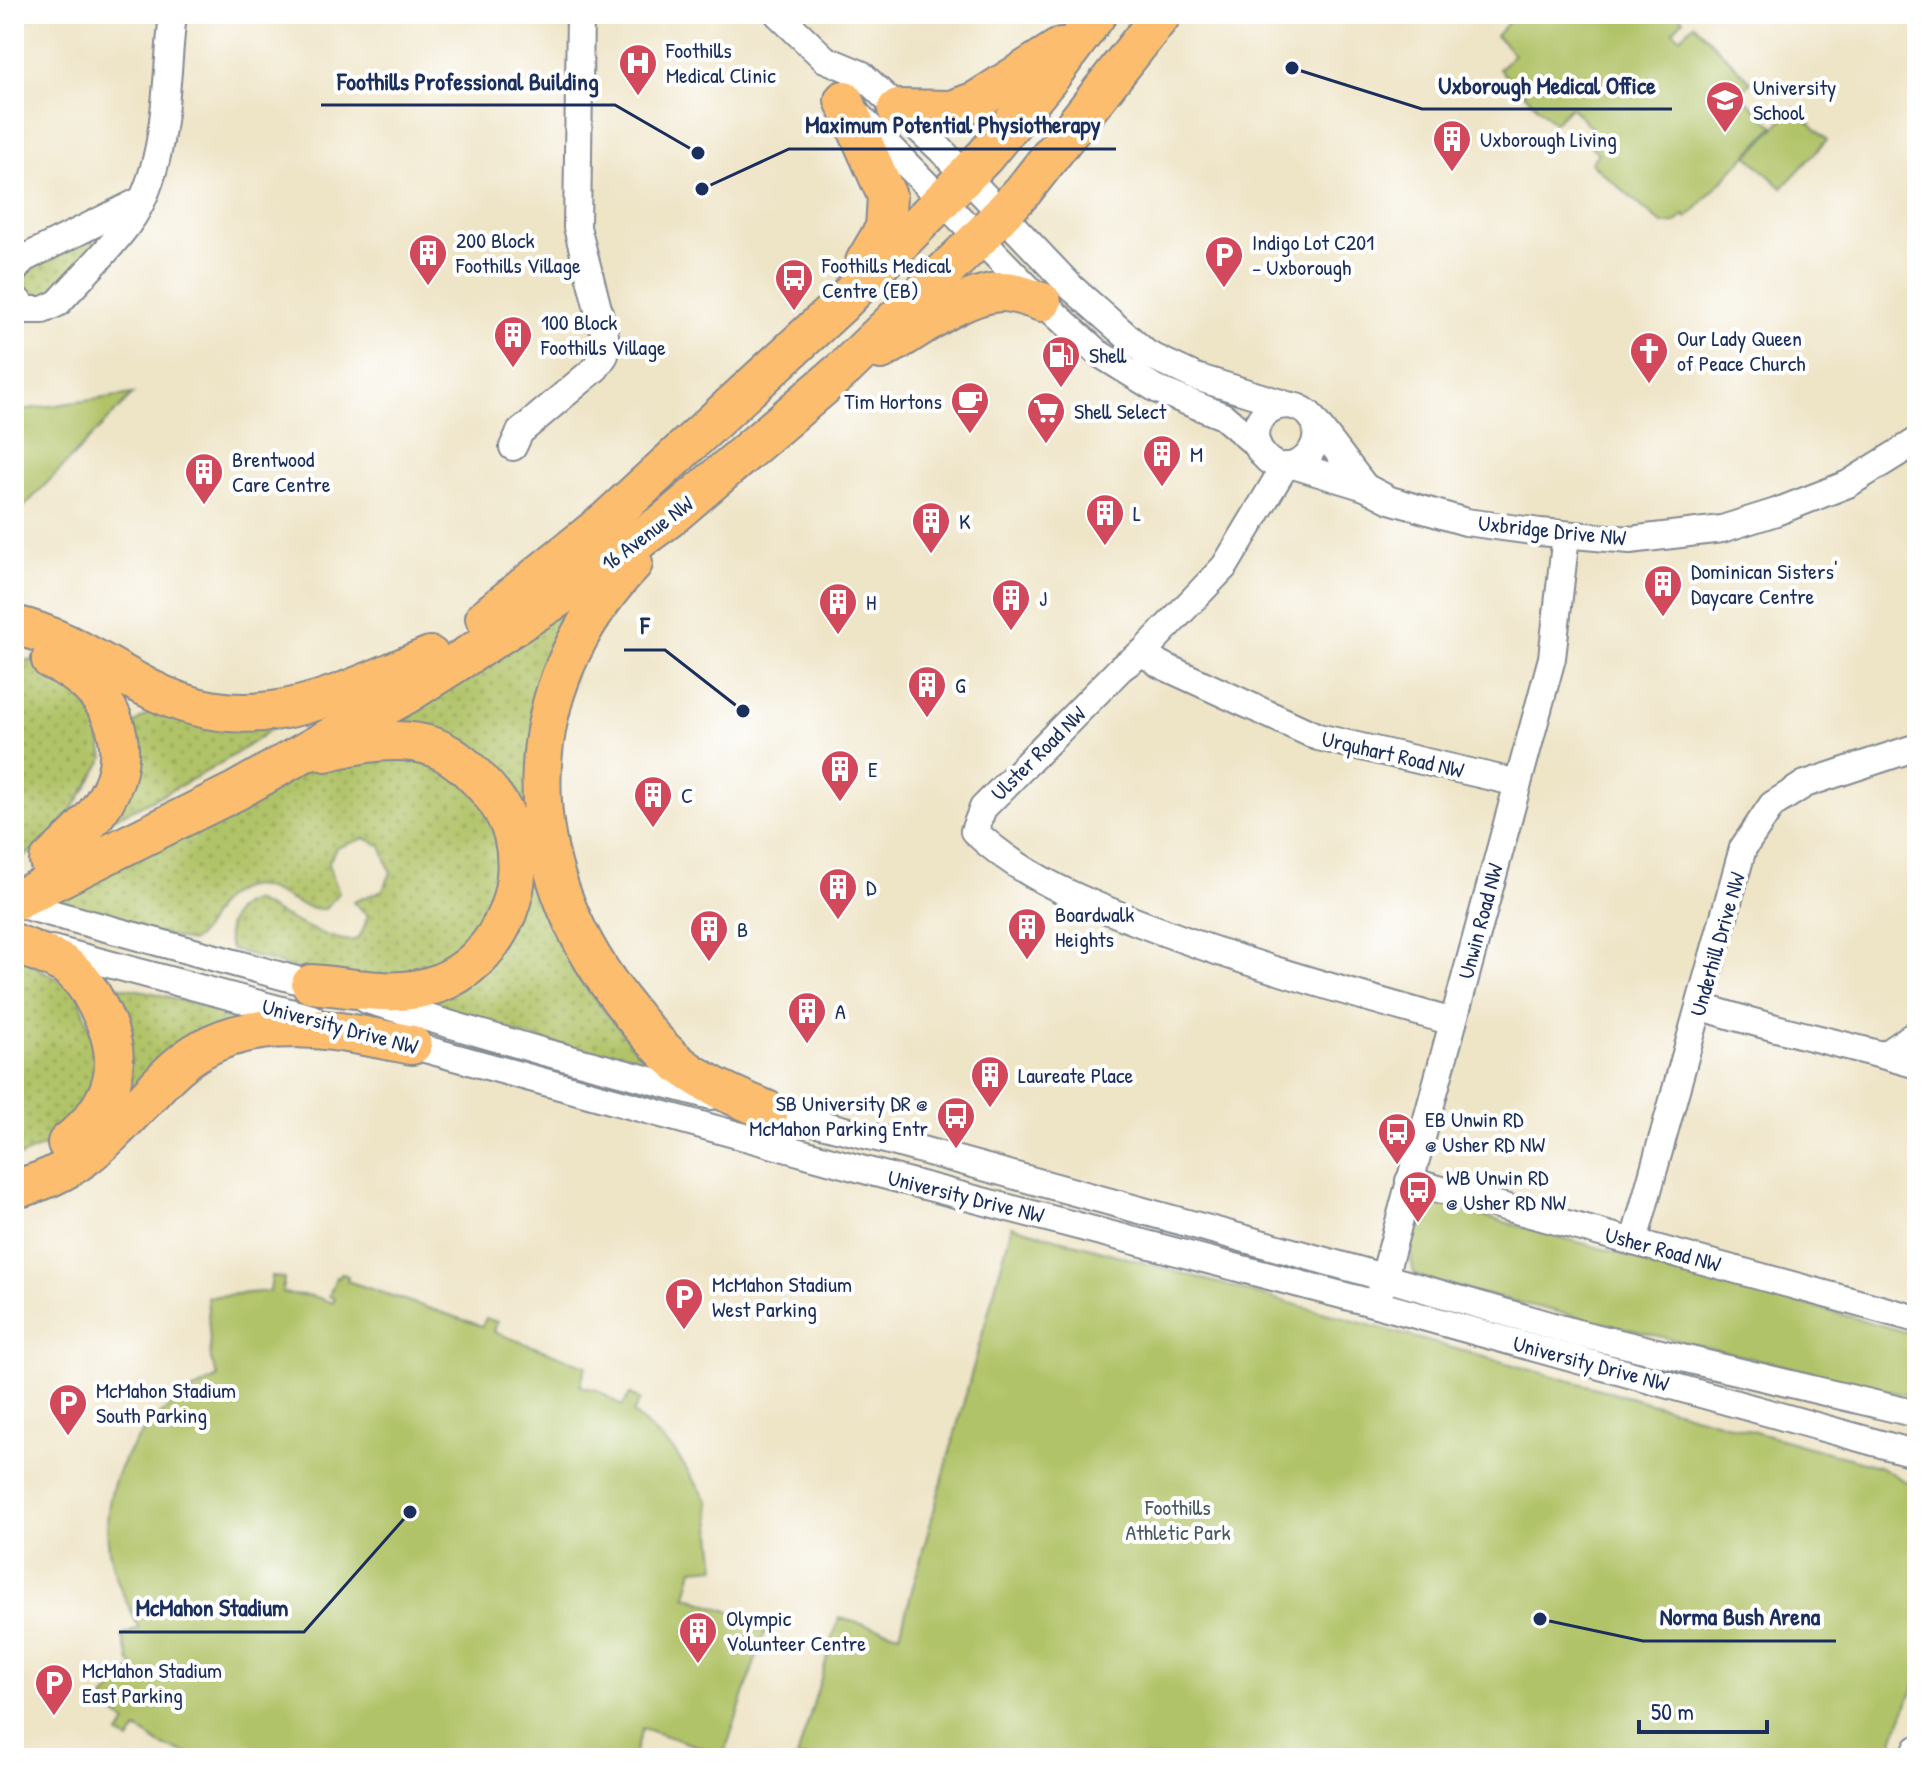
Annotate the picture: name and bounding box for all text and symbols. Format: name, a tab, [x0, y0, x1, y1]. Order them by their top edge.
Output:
place label: Foothills Medical Clinic	[665, 35, 776, 90]
hospital icon: Foothills Medical Clinic	[617, 42, 659, 97]
callout: Foothills Professional Building	[321, 57, 615, 105]
callout: Uxborough Medical Office	[1422, 61, 1672, 109]
text: Foothills Professional Building	[336, 65, 599, 98]
text: Uxborough Medical Office	[1438, 69, 1656, 102]
place label: University School	[1753, 72, 1836, 127]
school or university icon: University School	[1704, 79, 1746, 134]
callout: Maximum Potential Physiotherapy	[789, 101, 1116, 149]
text: Maximum Potential Physiotherapy	[805, 108, 1101, 141]
building icon: Uxborough Living	[1431, 118, 1473, 173]
place label: Uxborough Living	[1480, 124, 1617, 154]
place label: 200 Block Foothills Village	[455, 225, 581, 280]
place label: Indigo Lot C201 – Uxborough	[1252, 227, 1374, 282]
building icon: 200 Block Foothills Village	[407, 232, 449, 287]
parking icon: Indigo Lot C201 – Uxborough	[1203, 234, 1245, 289]
place label: Foothills Medical Centre (EB)	[821, 250, 951, 305]
bus stop icon: Foothills Medical Centre (EB)	[773, 257, 815, 312]
place label: 100 Block Foothills Village	[540, 307, 666, 362]
building icon: 100 Block Foothills Village	[492, 314, 534, 369]
place label: Our Lady Queen of Peace Church	[1677, 323, 1805, 378]
church icon: Our Lady Queen of Peace Church	[1628, 330, 1670, 385]
fuel station icon: Shell	[1040, 334, 1082, 389]
place label: Shell	[1089, 340, 1127, 370]
cafe icon: Tim Hortons	[949, 380, 991, 435]
place label: Tim Hortons	[844, 386, 942, 416]
supermarket icon: Shell Select	[1025, 390, 1067, 445]
place label: Shell Select	[1074, 396, 1167, 426]
building icon: M	[1141, 433, 1183, 488]
place label: M	[1190, 439, 1203, 469]
place label: Brentwood Care Centre	[232, 444, 331, 499]
building icon: Brentwood Care Centre	[183, 451, 225, 506]
street label: 16 Avenue NW	[595, 488, 699, 577]
building icon: L	[1084, 492, 1126, 547]
place label: L	[1133, 498, 1141, 528]
building icon: K	[910, 500, 952, 555]
place label: K	[959, 506, 971, 536]
street label: Uxbridge Drive NW	[1477, 507, 1628, 553]
place label: Dominican Sisters' Daycare Centre	[1691, 556, 1838, 611]
building icon: Dominican Sisters' Daycare Centre	[1642, 563, 1684, 618]
building icon: J	[990, 577, 1032, 632]
building icon: H	[817, 581, 859, 636]
place label: J	[1039, 583, 1047, 613]
place label: H	[866, 587, 876, 617]
callout: F	[624, 602, 665, 650]
text: F	[640, 609, 651, 641]
building icon: G	[906, 664, 948, 719]
place label: G	[955, 670, 966, 700]
street label: Ulster Road NW	[984, 699, 1092, 807]
street label: Urquhart Road NW	[1319, 723, 1467, 785]
building icon: E	[819, 748, 861, 803]
place label: E	[868, 754, 878, 784]
building icon: C	[632, 774, 674, 829]
place label: C	[681, 780, 693, 810]
street label: Unwin Road NW	[1450, 859, 1510, 982]
building icon: D	[817, 866, 859, 921]
street label: Underhill Drive NW	[1682, 868, 1752, 1019]
place label: D	[866, 872, 877, 902]
place label: Boardwalk Heights	[1055, 899, 1135, 954]
building icon: Boardwalk Heights	[1006, 906, 1048, 961]
building icon: B	[688, 908, 730, 963]
place label: B	[737, 914, 748, 944]
building icon: A	[786, 990, 828, 1045]
street label: University Drive NW	[259, 991, 422, 1061]
place label: A	[835, 996, 846, 1026]
building icon: Laureate Place	[969, 1054, 1011, 1109]
place label: Laureate Place	[1018, 1060, 1133, 1090]
place label: SB University DR @ McMahon Parking Entr	[749, 1088, 929, 1143]
bus stop icon: SB University DR @ McMahon Parking Entr	[935, 1095, 977, 1150]
place label: EB Unwin RD @ Usher RD NW	[1425, 1104, 1545, 1159]
bus stop icon: EB Unwin RD @ Usher RD NW	[1376, 1111, 1418, 1166]
street label: University Drive NW	[885, 1162, 1048, 1230]
place label: WB Unwin RD @ Usher RD NW	[1446, 1162, 1566, 1217]
bus stop icon: WB Unwin RD @ Usher RD NW	[1397, 1169, 1439, 1224]
street label: Usher Road NW	[1602, 1219, 1725, 1279]
place label: McMahon Stadium West Parking	[712, 1269, 852, 1324]
parking icon: McMahon Stadium West Parking	[663, 1276, 705, 1331]
street label: University Drive NW	[1510, 1328, 1673, 1398]
place label: McMahon Stadium South Parking	[96, 1375, 236, 1430]
parking icon: McMahon Stadium South Parking	[47, 1382, 89, 1437]
park label: Foothills Athletic Park	[1125, 1492, 1231, 1547]
callout: McMahon Stadium	[119, 1584, 304, 1632]
text: McMahon Stadium	[136, 1591, 288, 1623]
callout: Norma Bush Arena	[1643, 1593, 1836, 1641]
text: Norma Bush Arena	[1660, 1600, 1821, 1632]
place label: Olympic Volunteer Centre	[726, 1603, 866, 1658]
building icon: Olympic Volunteer Centre	[677, 1610, 719, 1665]
place label: McMahon Stadium East Parking	[82, 1655, 222, 1710]
parking icon: McMahon Stadium East Parking	[33, 1662, 75, 1717]
scale bar	[1639, 1684, 1767, 1734]
text: 50 m	[1651, 1695, 1694, 1727]

